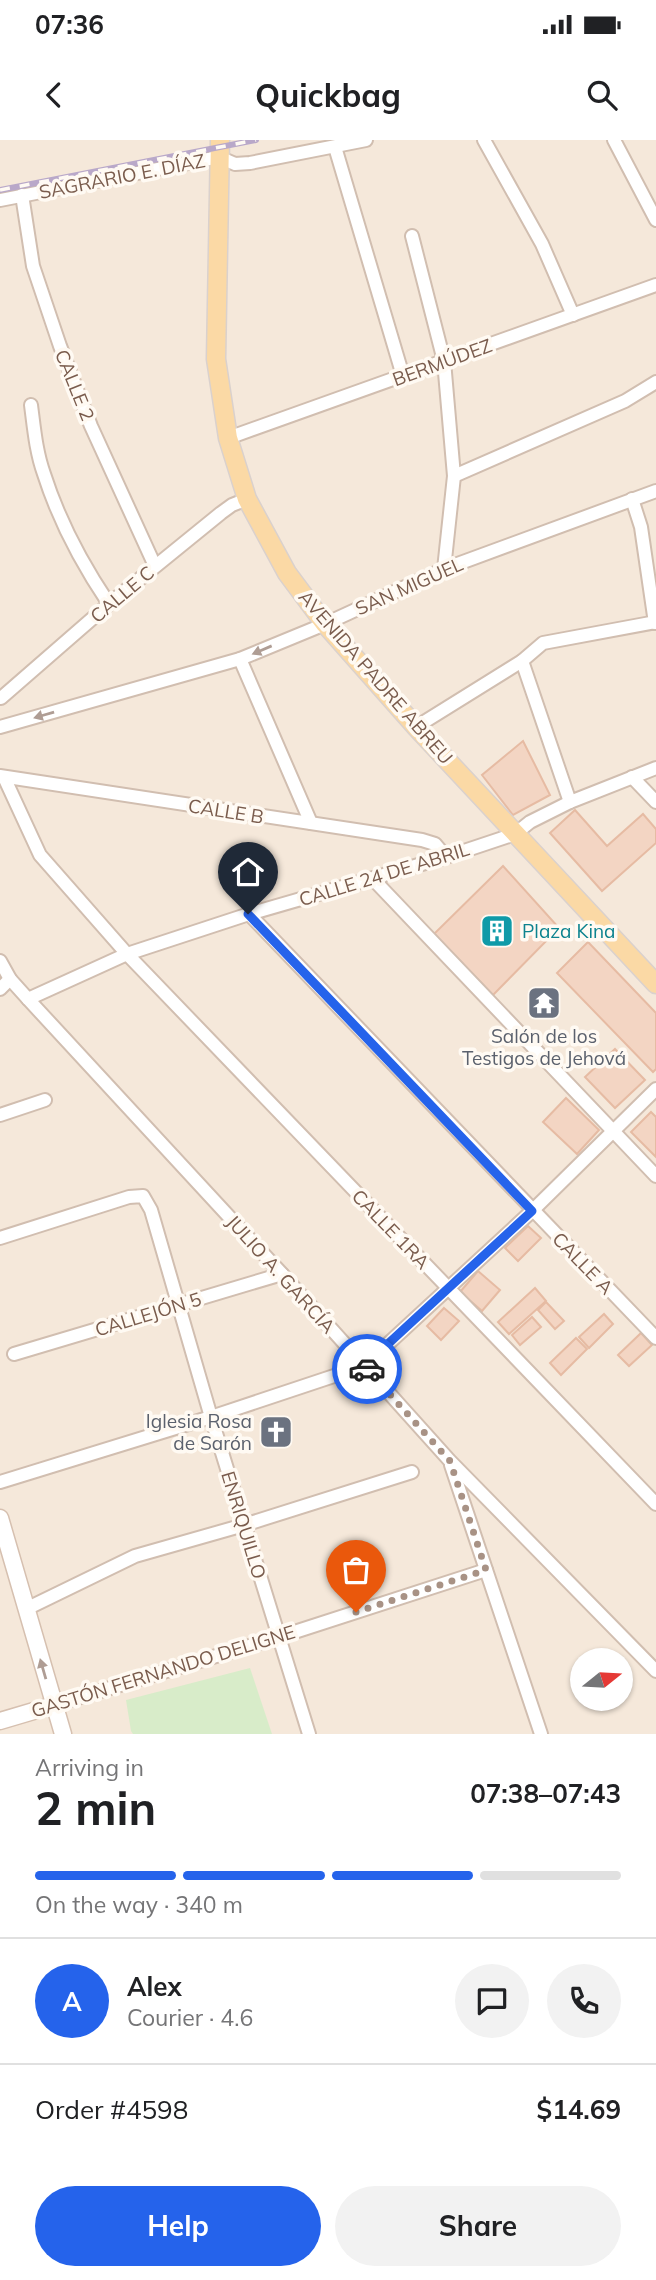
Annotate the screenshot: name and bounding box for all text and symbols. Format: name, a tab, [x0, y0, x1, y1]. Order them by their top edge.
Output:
text: 07:36	[35, 8, 104, 41]
text: Quickbag	[255, 75, 401, 115]
icon: back	[35, 76, 73, 114]
icon: search	[583, 76, 621, 114]
street label: SAGRARIO E. DÍAZ	[37, 148, 207, 204]
street label: BERMÚDEZ	[389, 333, 495, 391]
street label: CALLE 2	[50, 346, 100, 424]
street label: SAN MIGUEL	[351, 551, 467, 620]
street label: CALLE C	[85, 560, 159, 628]
street label: AVENIDA PADRE ABREU	[294, 585, 458, 769]
one-way arrow	[251, 645, 272, 656]
one-way arrow	[33, 710, 54, 720]
street label: CALLE B	[186, 793, 266, 829]
street label: CALLE 24 DE ABRIL	[296, 836, 473, 911]
pin	[218, 842, 278, 914]
icon: home	[229, 853, 267, 891]
building icon: Plaza Kina	[478, 912, 516, 950]
place label: Plaza Kina	[522, 919, 616, 943]
temple icon: Salón de los Testigos de Jehová	[525, 984, 563, 1022]
place label: Salón de los Testigos de Jehová	[462, 1024, 626, 1070]
street label: CALLE 1RA	[347, 1184, 435, 1274]
street label: JULIO A. GARCÍA	[221, 1210, 341, 1338]
street label: CALLE A	[547, 1227, 619, 1299]
street label: CALLEJÓN 5	[92, 1286, 204, 1342]
courier	[332, 1334, 402, 1404]
icon: car	[348, 1350, 386, 1388]
place label: Iglesia Rosa de Sarón	[146, 1409, 252, 1455]
church icon: Iglesia Rosa de Sarón	[257, 1413, 295, 1451]
street label: ENRIQUILLO	[216, 1468, 272, 1582]
pin	[326, 1540, 386, 1612]
icon: bag	[337, 1551, 375, 1589]
street label: GASTÓN FERNANDO DELIGNE	[28, 1619, 298, 1723]
north arrow	[570, 1648, 634, 1712]
map controls	[570, 1648, 633, 1711]
one-way arrow	[38, 1658, 48, 1679]
text: Arriving in	[35, 1753, 144, 1782]
text: 07:38–07:43	[470, 1777, 621, 1810]
text: 2 min	[35, 1779, 156, 1837]
text: On the way · 340 m	[35, 1890, 243, 1919]
button: chat	[455, 1964, 529, 2038]
button: phone	[547, 1964, 621, 2038]
text: Alex	[127, 1970, 182, 2003]
text: A	[62, 1985, 82, 2018]
text: Courier · 4.6	[127, 2003, 253, 2032]
text: Order #4598	[35, 2093, 188, 2126]
text: $14.69	[537, 2093, 621, 2126]
button: Help	[35, 2186, 321, 2266]
button: Share	[335, 2186, 621, 2266]

